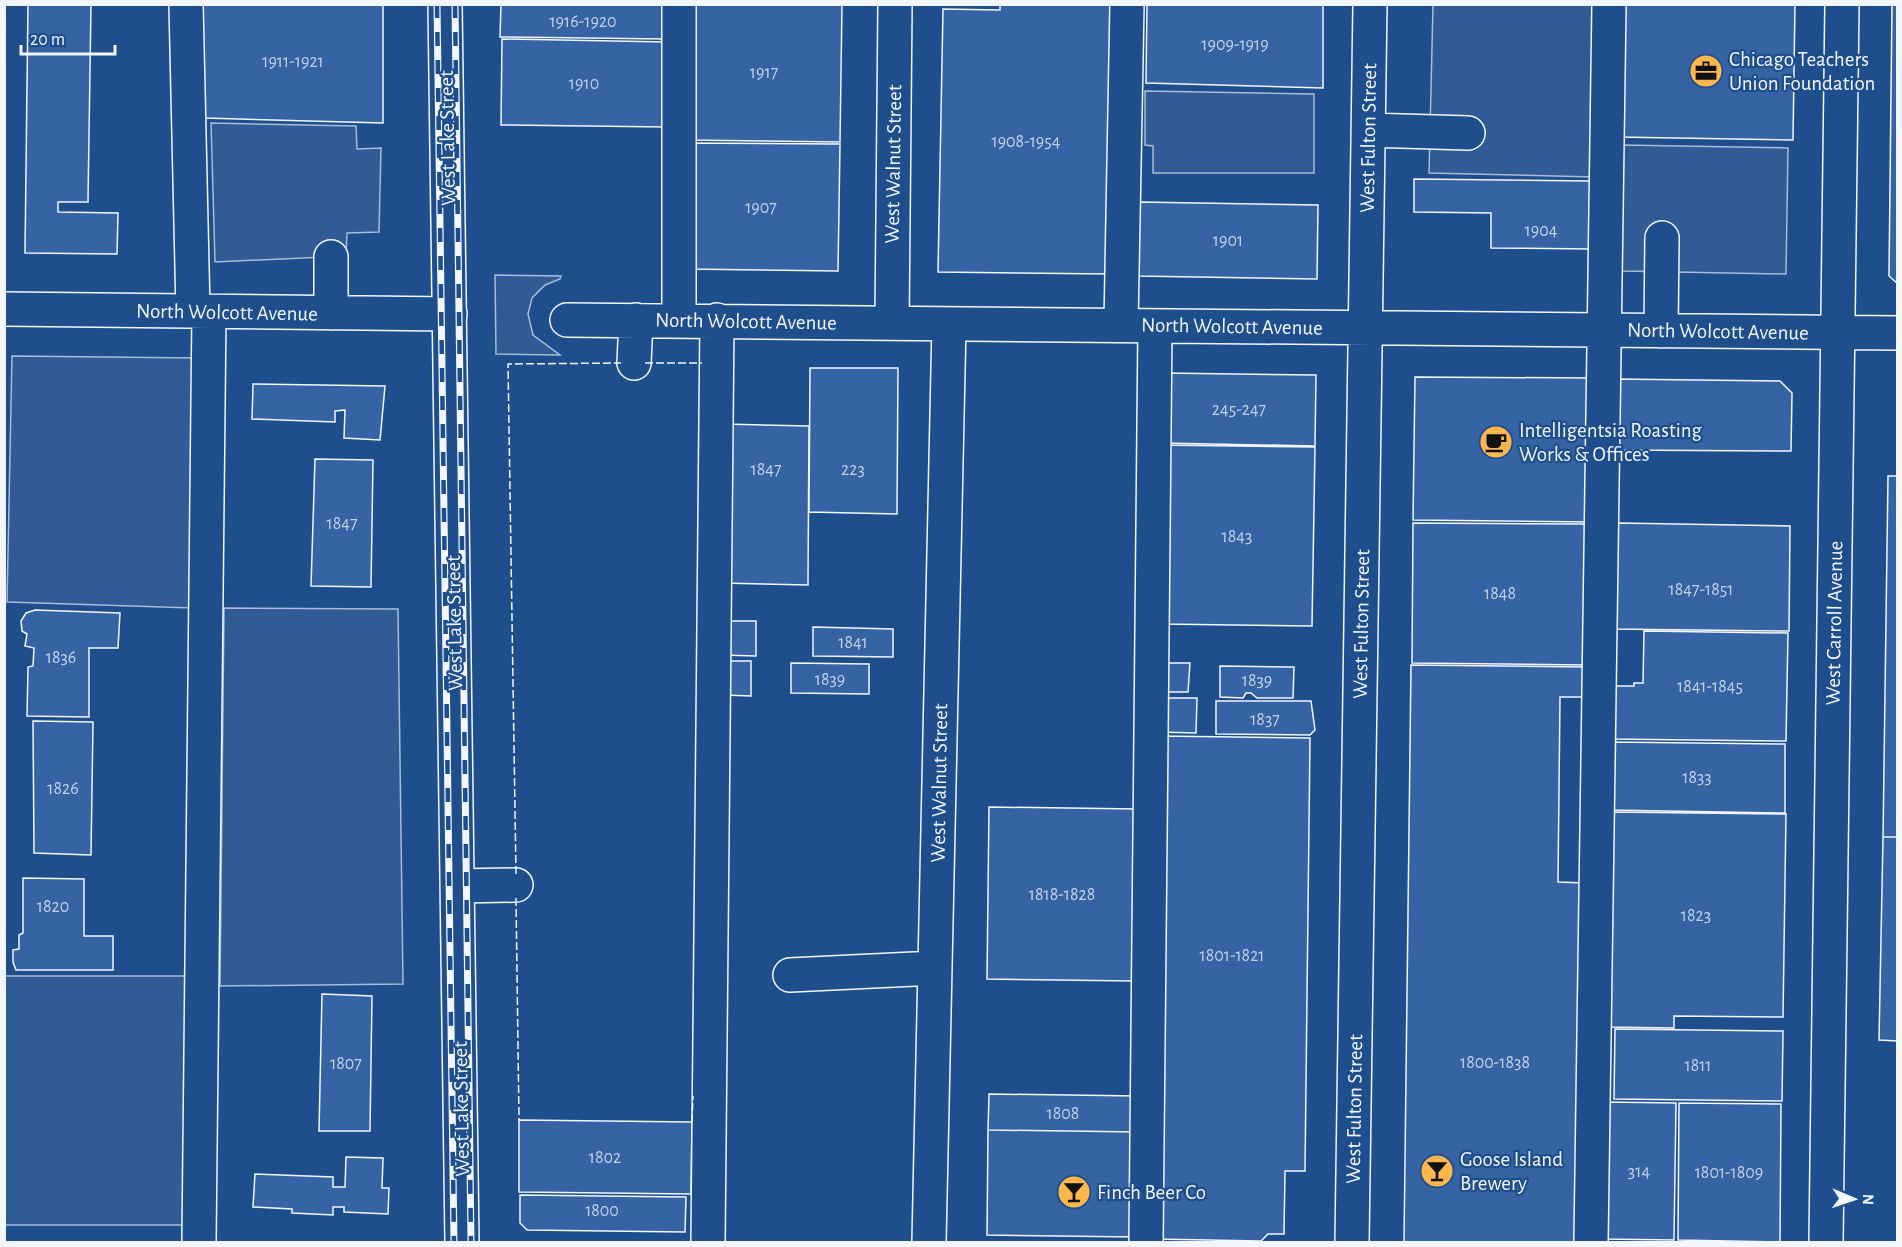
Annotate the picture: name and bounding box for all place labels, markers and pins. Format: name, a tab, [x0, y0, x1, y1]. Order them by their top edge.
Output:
place label: Chicago Teachers Union Foundation	[1729, 49, 1875, 94]
office icon: Chicago Teachers Union Foundation	[1688, 53, 1724, 89]
place label: Intelligentsia Roasting Works & Offices	[1519, 420, 1703, 465]
cafe icon: Intelligentsia Roasting Works & Offices	[1478, 424, 1514, 460]
place label: Goose Island Brewery	[1460, 1149, 1563, 1194]
bar icon: Goose Island Brewery	[1419, 1153, 1455, 1189]
bar icon: Finch Beer Co	[1056, 1174, 1092, 1210]
place label: Finch Beer Co	[1097, 1182, 1206, 1203]

